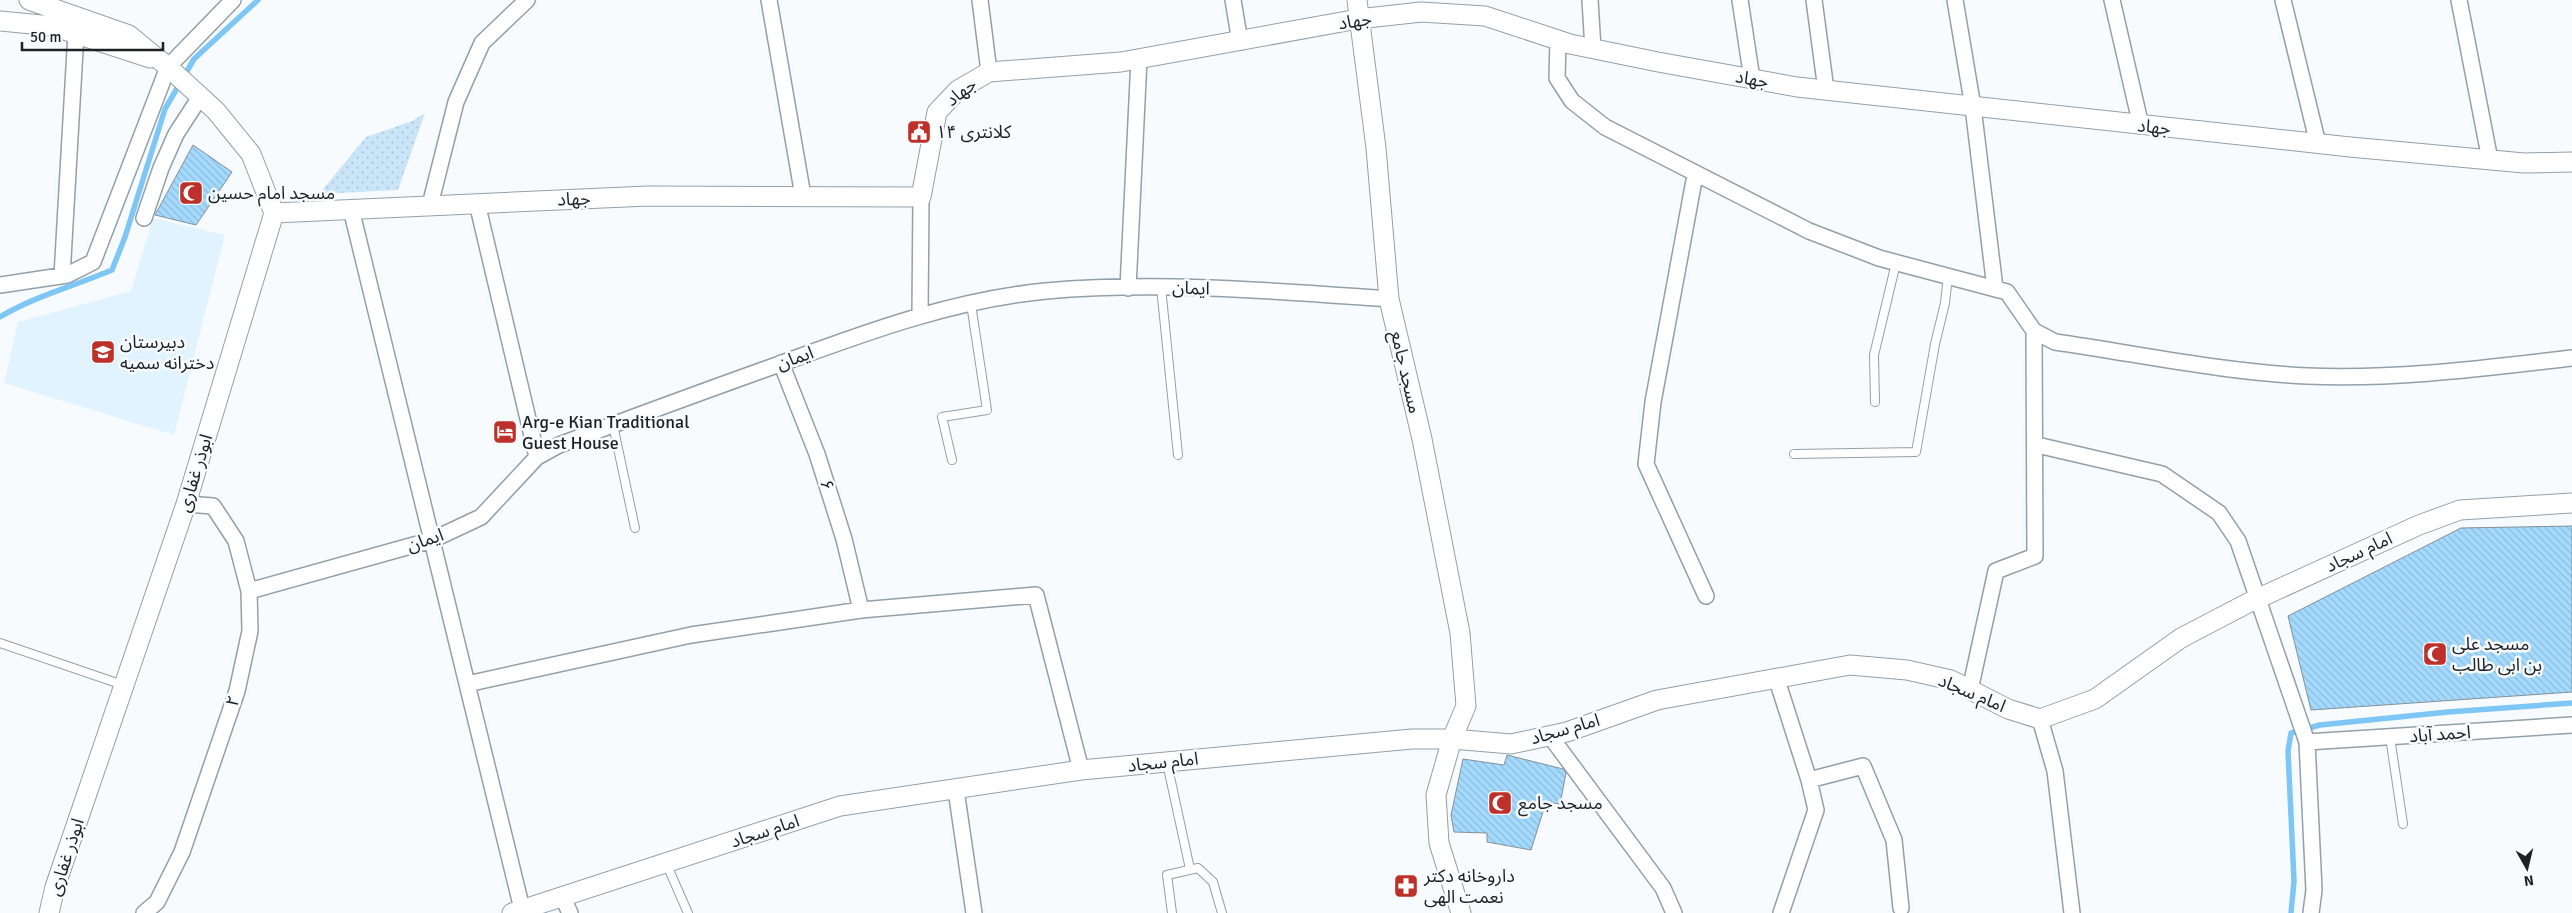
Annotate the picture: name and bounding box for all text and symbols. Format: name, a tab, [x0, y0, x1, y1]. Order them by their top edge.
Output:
street label: جهاد	[1337, 8, 1373, 34]
scale bar	[22, 20, 164, 52]
text: 50 m	[30, 28, 61, 46]
street label: جهاد	[1734, 65, 1770, 93]
street label: جهاد	[941, 73, 981, 111]
street label: جهاد	[2136, 114, 2172, 140]
public building icon: کلانتری ۱۴	[906, 119, 932, 145]
place label: کلانتری ۱۴	[936, 121, 1012, 143]
mosque icon: مسجد امام حسین	[178, 180, 204, 206]
place label: مسجد امام حسین	[208, 182, 335, 207]
street label: جهاد	[557, 187, 591, 211]
street label: ایمان	[1172, 276, 1210, 300]
street label: مسجد جامع	[1383, 328, 1426, 416]
place label: دبیرستان دخترانه سمیه	[120, 331, 214, 374]
school or university icon: دبیرستان دخترانه سمیه	[90, 339, 116, 365]
street label: ایمان	[774, 341, 816, 375]
place label: Arg-e Kian Traditional Guest House	[522, 411, 689, 454]
hotel icon: Arg-e Kian Traditional Guest House	[492, 419, 518, 445]
street label: ابوذر غفاری	[173, 431, 217, 515]
street label: ۶	[815, 477, 839, 493]
street label: ایمان	[404, 523, 446, 557]
street label: امام سجاد	[2322, 527, 2397, 580]
place label: مسجد علی بن ابی طالب	[2452, 633, 2542, 676]
mosque icon: مسجد علی بن ابی طالب	[2422, 641, 2448, 667]
street label: امام سجاد	[1934, 669, 2009, 720]
street label: ۲	[221, 693, 245, 709]
street label: امام سجاد	[1528, 709, 1603, 752]
street label: احمد آباد	[2408, 721, 2472, 747]
street label: امام سجاد	[1127, 747, 1200, 780]
mosque icon: مسجد جامع	[1487, 790, 1513, 816]
place label: مسجد جامع	[1518, 792, 1603, 817]
street label: امام سجاد	[728, 810, 803, 855]
street label: ابوذر غفاری	[43, 815, 89, 899]
north arrow	[2502, 843, 2552, 893]
place label: داروخانه دکتر نعمت الهی	[1423, 865, 1515, 908]
text: N	[2523, 871, 2535, 889]
pharmacy icon: داروخانه دکتر نعمت الهی	[1393, 873, 1419, 899]

